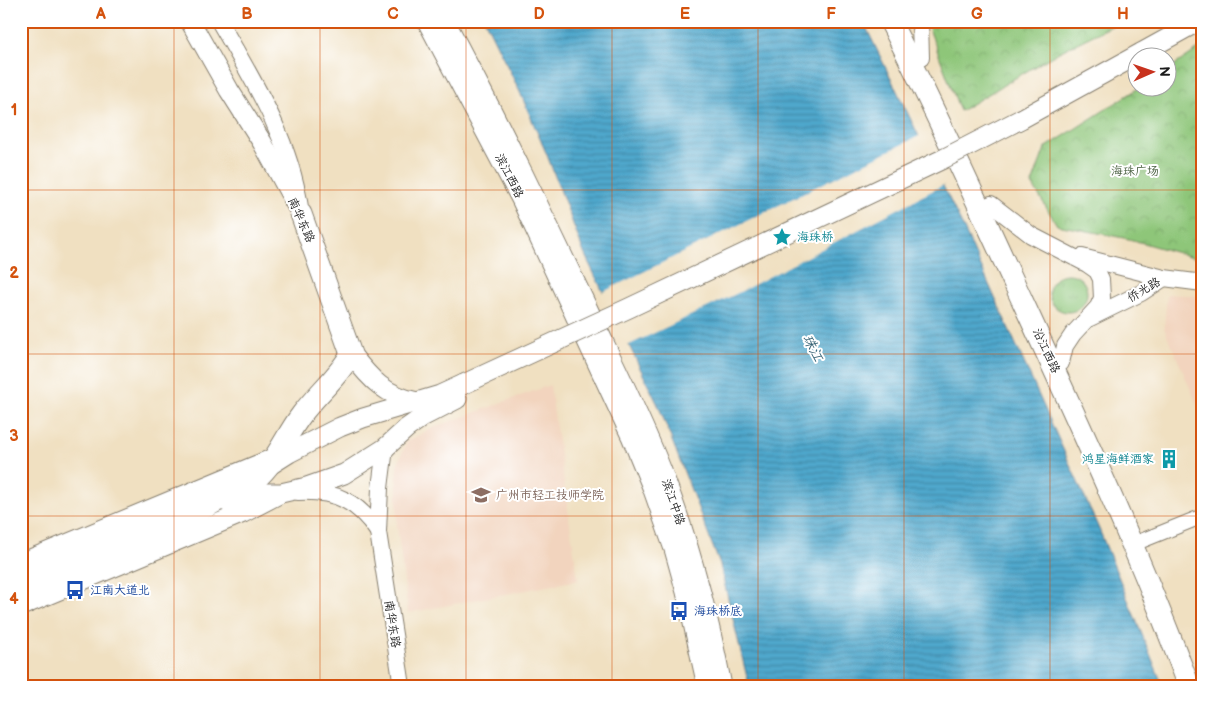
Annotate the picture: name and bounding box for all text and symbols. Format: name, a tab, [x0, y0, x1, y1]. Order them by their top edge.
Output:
text: A	[95, 5, 106, 24]
text: B	[241, 5, 253, 24]
text: C	[387, 5, 399, 24]
text: D	[533, 5, 545, 24]
text: E	[680, 5, 690, 24]
text: F	[826, 5, 836, 24]
text: G	[971, 5, 983, 24]
text: H	[1117, 5, 1129, 24]
north arrow	[1126, 48, 1176, 98]
text: N	[1156, 66, 1173, 77]
text: 1	[11, 101, 17, 120]
street label: 滨江西路	[491, 151, 527, 201]
park label: 海珠广场	[1111, 164, 1159, 179]
street label: 南华东路	[284, 195, 318, 245]
place icon: 海珠桥	[771, 226, 793, 248]
place label: 海珠桥	[797, 230, 834, 245]
text: 2	[9, 264, 19, 283]
street label: 侨光路	[1125, 274, 1163, 306]
street label: 沿江西路	[1029, 326, 1063, 376]
water label: 珠江	[799, 332, 827, 365]
text: 3	[9, 427, 19, 446]
building icon: 鸿星海鲜酒家	[1158, 448, 1180, 470]
place label: 鸿星海鲜酒家	[1082, 452, 1154, 467]
street label: 滨江中路	[658, 477, 688, 527]
school or university icon: 广州市轻工技师学院	[470, 484, 492, 506]
place label: 广州市轻工技师学院	[496, 488, 604, 503]
bus stop icon: 江南大道北	[64, 579, 86, 601]
place label: 江南大道北	[90, 583, 150, 598]
text: 4	[9, 590, 19, 609]
street label: 南华东路	[381, 599, 403, 649]
bus stop icon: 海珠桥底	[668, 600, 690, 622]
place label: 海珠桥底	[694, 604, 742, 619]

